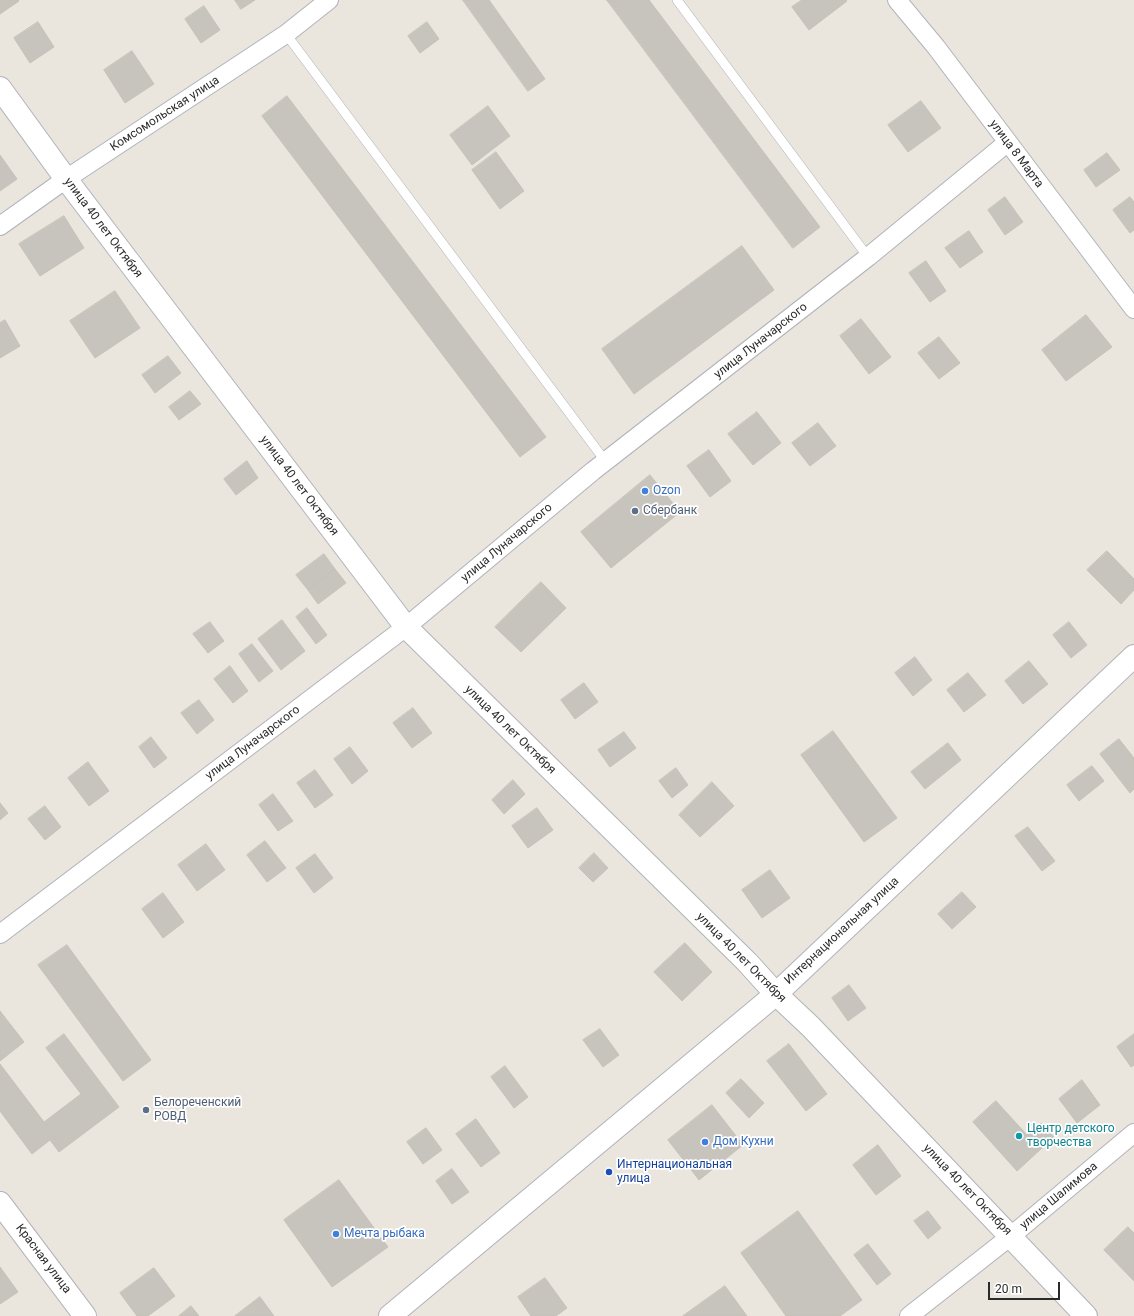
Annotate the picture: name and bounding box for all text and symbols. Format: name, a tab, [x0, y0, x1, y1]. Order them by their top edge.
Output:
street label: Комсомольская улица	[108, 73, 222, 155]
street label: улица 8 Марта	[986, 117, 1046, 191]
street label: улица 40 лет Октября	[61, 175, 145, 281]
street label: улица Луначарского	[711, 300, 811, 382]
street label: улица 40 лет Октября	[257, 433, 341, 539]
place label: Ozon	[653, 484, 681, 498]
marker: Ozon	[640, 486, 650, 496]
street label: улица Луначарского	[458, 501, 556, 585]
place label: Сбербанк	[643, 504, 697, 518]
marker: Сбербанк	[630, 506, 640, 516]
street label: улица 40 лет Октября	[461, 683, 559, 777]
street label: улица Луначарского	[203, 703, 303, 783]
street label: Интернациональная улица	[782, 874, 902, 988]
street label: улица 40 лет Октября	[693, 910, 789, 1006]
place label: Белореченский РОВД	[154, 1096, 241, 1124]
marker: Белореченский РОВД	[141, 1105, 151, 1115]
place label: Центр детского творчества	[1027, 1122, 1115, 1150]
marker: Центр детского творчества	[1014, 1131, 1024, 1141]
place label: Дом Кухни	[713, 1135, 774, 1149]
marker: Дом Кухни	[700, 1137, 710, 1147]
street label: улица 40 лет Октября	[920, 1141, 1014, 1239]
place label: Интернациональная улица	[617, 1158, 732, 1186]
street label: улица Шалимова	[1017, 1159, 1101, 1233]
marker: Интернациональная улица	[604, 1167, 614, 1177]
street label: Красная улица	[12, 1221, 74, 1297]
place label: Мечта рыбака	[344, 1227, 425, 1241]
marker: Мечта рыбака	[331, 1229, 341, 1239]
scale bar	[990, 1274, 1062, 1300]
text: 20 m	[995, 1282, 1022, 1296]

